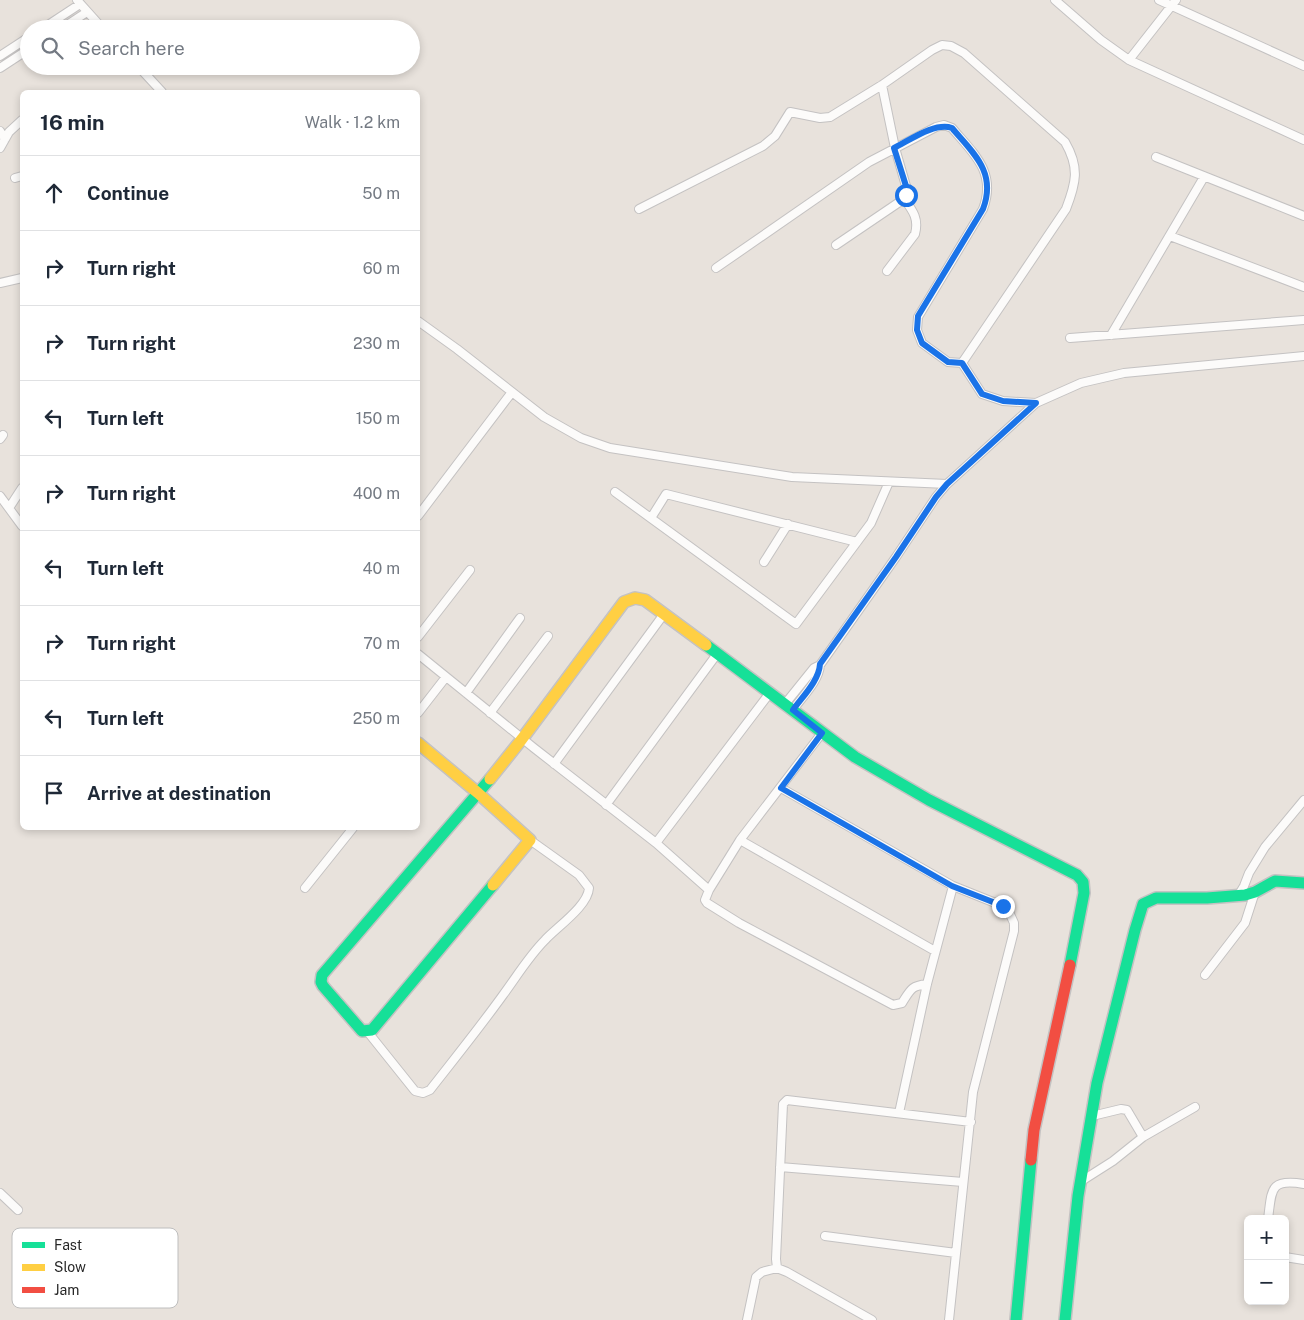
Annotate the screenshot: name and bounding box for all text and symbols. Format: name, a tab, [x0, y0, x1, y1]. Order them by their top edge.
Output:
search box	[20, 20, 420, 75]
icon: search	[38, 34, 66, 62]
text: Search here	[78, 37, 185, 59]
text: 16 min	[40, 110, 105, 135]
text: Walk · 1.2 km	[305, 113, 400, 132]
icon: ahead	[40, 179, 68, 207]
text: Continue	[87, 182, 169, 204]
text: 50 m	[362, 184, 400, 203]
route start	[895, 184, 918, 207]
icon: right	[40, 254, 68, 282]
text: Turn right	[87, 257, 176, 279]
text: 60 m	[363, 259, 400, 278]
icon: right	[40, 329, 68, 357]
text: Turn right	[87, 332, 176, 354]
text: 230 m	[353, 334, 400, 353]
icon: left	[40, 404, 68, 432]
text: Turn left	[87, 407, 164, 429]
text: 150 m	[356, 409, 400, 428]
icon: right	[40, 479, 68, 507]
text: Turn right	[87, 482, 176, 504]
text: 400 m	[353, 484, 400, 503]
icon: left	[40, 554, 68, 582]
text: Turn left	[87, 557, 164, 579]
text: 40 m	[362, 559, 400, 578]
icon: right	[40, 629, 68, 657]
text: Turn right	[87, 632, 176, 654]
text: 70 m	[363, 634, 400, 653]
icon: left	[40, 704, 68, 732]
text: Turn left	[87, 707, 164, 729]
text: 250 m	[353, 709, 400, 728]
icon: arrive	[40, 779, 68, 807]
text: Arrive at destination	[87, 782, 271, 804]
route end	[992, 895, 1015, 918]
map controls	[1244, 1215, 1289, 1305]
button: +	[1244, 1215, 1289, 1260]
legend	[12, 1228, 178, 1308]
text: Fast	[54, 1237, 82, 1253]
text: Slow	[54, 1259, 86, 1275]
button: −	[1244, 1260, 1289, 1305]
text: Jam	[54, 1282, 79, 1298]

